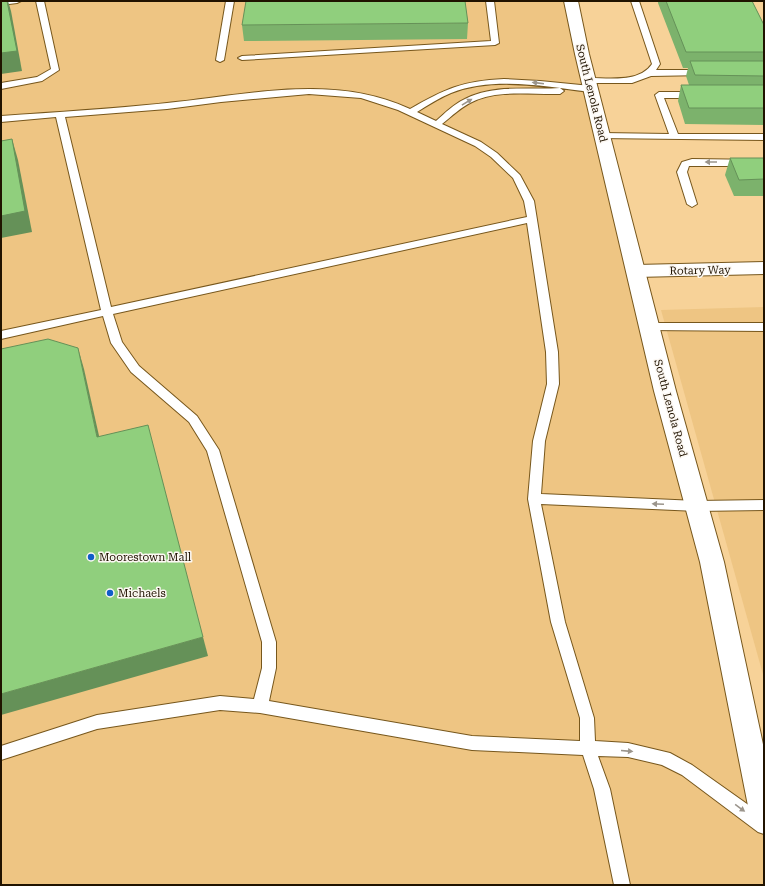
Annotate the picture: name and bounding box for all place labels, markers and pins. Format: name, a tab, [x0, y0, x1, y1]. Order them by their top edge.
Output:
place label: Moorestown Mall	[99, 551, 192, 564]
marker: Moorestown Mall	[86, 552, 96, 562]
place label: Michaels	[118, 587, 166, 600]
marker: Michaels	[105, 588, 115, 598]

